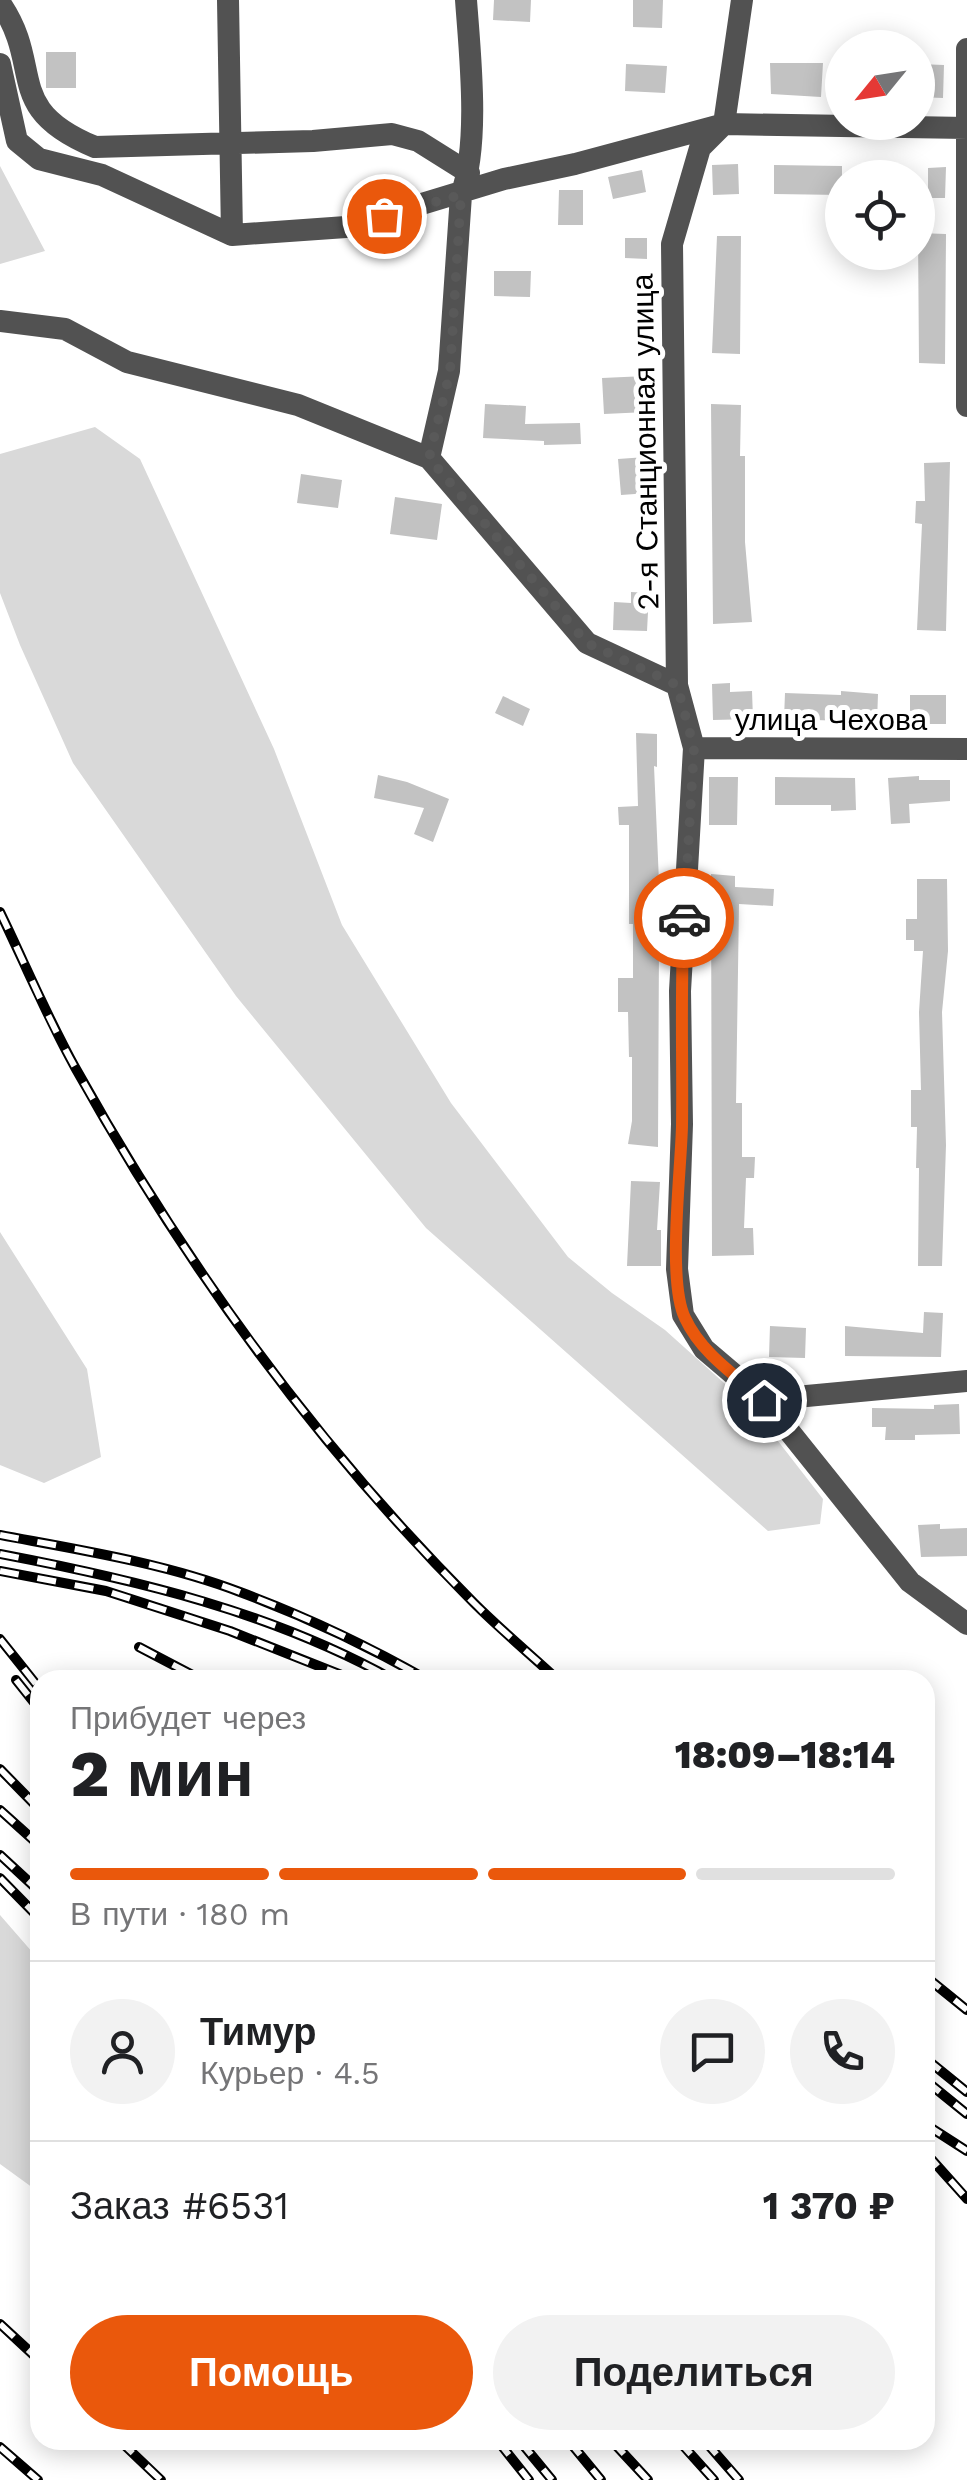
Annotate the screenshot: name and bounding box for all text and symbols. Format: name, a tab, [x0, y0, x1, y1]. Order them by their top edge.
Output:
north arrow	[825, 30, 935, 140]
map controls	[825, 30, 935, 270]
button: locate	[825, 160, 935, 270]
pin	[342, 174, 427, 259]
icon: bag	[357, 189, 412, 244]
street label: 2-я Станционная улица	[625, 273, 665, 610]
street label: улица Чехова	[735, 702, 927, 737]
courier	[634, 868, 734, 968]
icon: car	[657, 891, 712, 946]
pin	[722, 1358, 807, 1443]
icon: home	[737, 1373, 792, 1428]
text: Прибудет через	[70, 1699, 306, 1737]
text: 18:09–18:14	[675, 1733, 895, 1777]
text: 2 мин	[70, 1736, 254, 1812]
text: В пути · 180 m	[70, 1895, 290, 1933]
button: person	[70, 1999, 175, 2104]
button: chat	[660, 1999, 765, 2104]
button: phone	[790, 1999, 895, 2104]
text: Тимур	[200, 2010, 317, 2054]
text: Курьер · 4.5	[200, 2054, 380, 2092]
text: Заказ #6531	[70, 2184, 289, 2228]
text: 1 370 ₽	[763, 2184, 895, 2228]
button: Помощь	[70, 2315, 473, 2430]
button: Поделиться	[493, 2315, 895, 2430]

